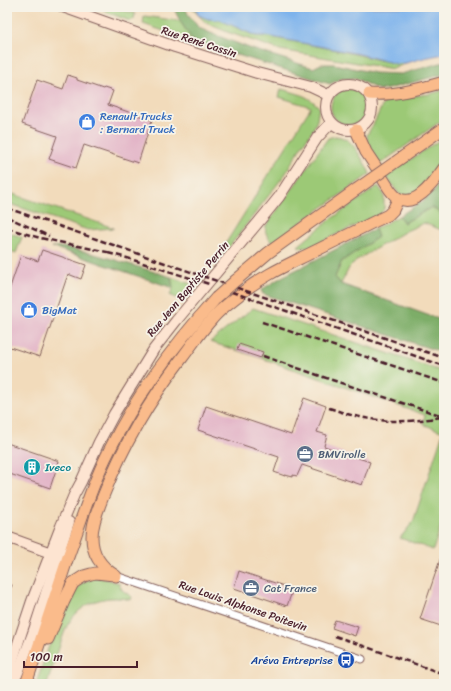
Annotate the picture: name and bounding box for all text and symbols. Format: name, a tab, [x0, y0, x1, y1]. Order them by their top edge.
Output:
street label: Rue René Cassin	[159, 21, 239, 63]
place label: Renault Trucks : Bernard Truck	[100, 107, 175, 139]
shop icon: Renault Trucks : Bernard Truck	[77, 112, 97, 132]
street label: Rue Jean Baptiste Perrin	[142, 237, 234, 341]
shop icon: BigMat	[19, 300, 39, 320]
place label: BigMat	[42, 301, 77, 320]
office icon: BMVirolle	[295, 444, 315, 464]
place label: BMVirolle	[318, 445, 366, 464]
building icon: Iveco	[22, 457, 42, 477]
place label: Iveco	[44, 458, 72, 477]
street label: Rue Louis Alphonse Poitevin	[176, 575, 310, 637]
office icon: Cat France	[241, 578, 261, 598]
place label: Cat France	[264, 579, 318, 598]
scale bar	[24, 643, 137, 669]
text: 100 m	[30, 646, 63, 668]
bus stop icon: Aréva Entreprise	[336, 650, 356, 670]
place label: Aréva Entreprise	[250, 651, 333, 670]

